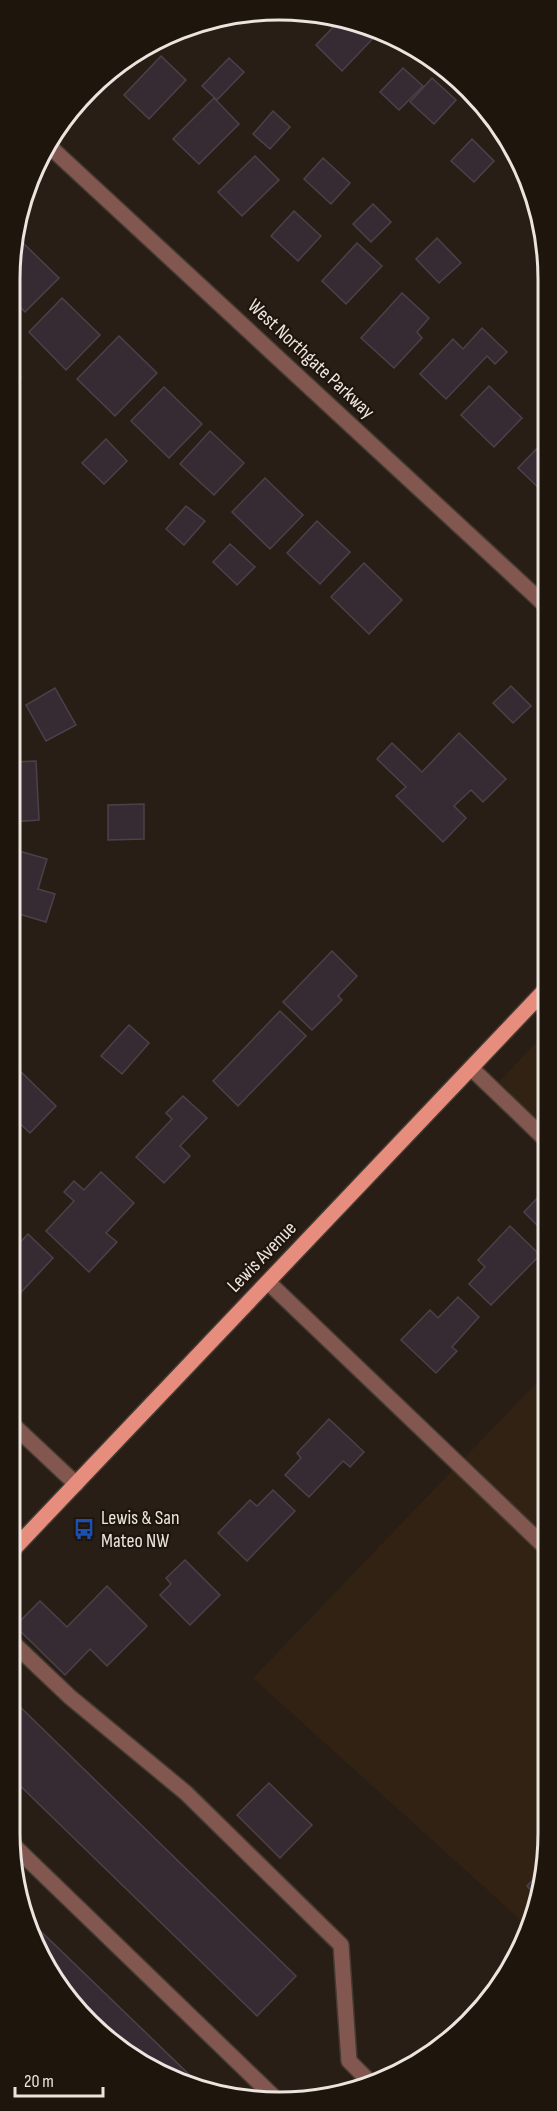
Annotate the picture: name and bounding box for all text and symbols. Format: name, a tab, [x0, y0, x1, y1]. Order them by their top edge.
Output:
street label: West Northgate Parkway	[243, 294, 380, 424]
street label: Lewis Avenue	[222, 1217, 302, 1297]
place label: Lewis & San Mateo NW	[101, 1506, 180, 1553]
bus stop icon: Lewis & San Mateo NW	[72, 1517, 96, 1541]
scale bar	[15, 2060, 104, 2098]
text: 20 m	[24, 2071, 54, 2092]

